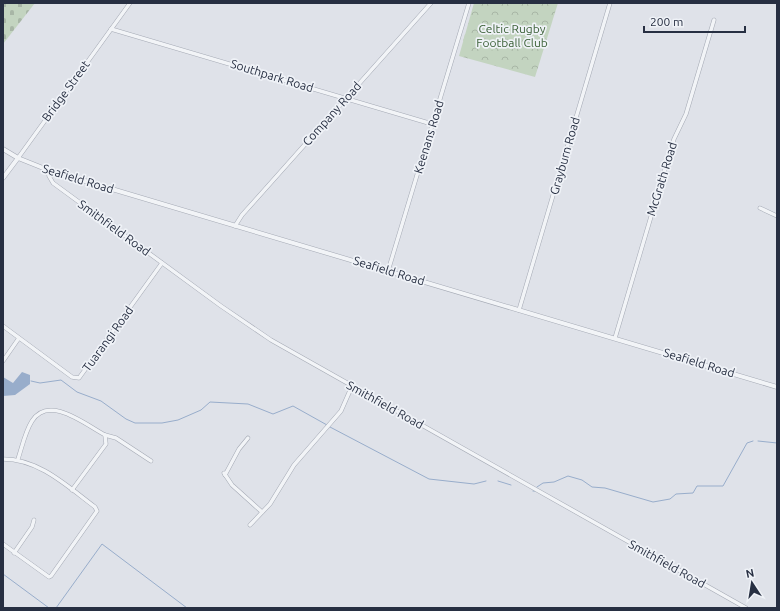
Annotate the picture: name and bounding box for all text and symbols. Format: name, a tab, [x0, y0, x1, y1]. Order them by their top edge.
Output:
scale bar	[644, 8, 745, 34]
text: 200 m	[650, 15, 683, 28]
park label: Celtic Rugby Football Club	[476, 22, 548, 49]
street label: Southpark Road	[229, 57, 315, 94]
street label: Bridge Street	[39, 58, 92, 124]
street label: Company Road	[300, 79, 364, 148]
street label: Keenans Road	[411, 99, 446, 175]
street label: Grayburn Road	[547, 116, 582, 196]
street label: McGrath Road	[644, 140, 679, 217]
street label: Seafield Road	[41, 162, 115, 196]
street label: Smithfield Road	[76, 197, 153, 258]
street label: Seafield Road	[352, 254, 426, 288]
street label: Tuarangi Road	[80, 304, 136, 374]
street label: Seafield Road	[662, 346, 736, 380]
street label: Smithfield Road	[345, 378, 426, 431]
street label: Smithfield Road	[627, 537, 708, 590]
north arrow	[732, 563, 772, 603]
text: N	[745, 566, 755, 580]

